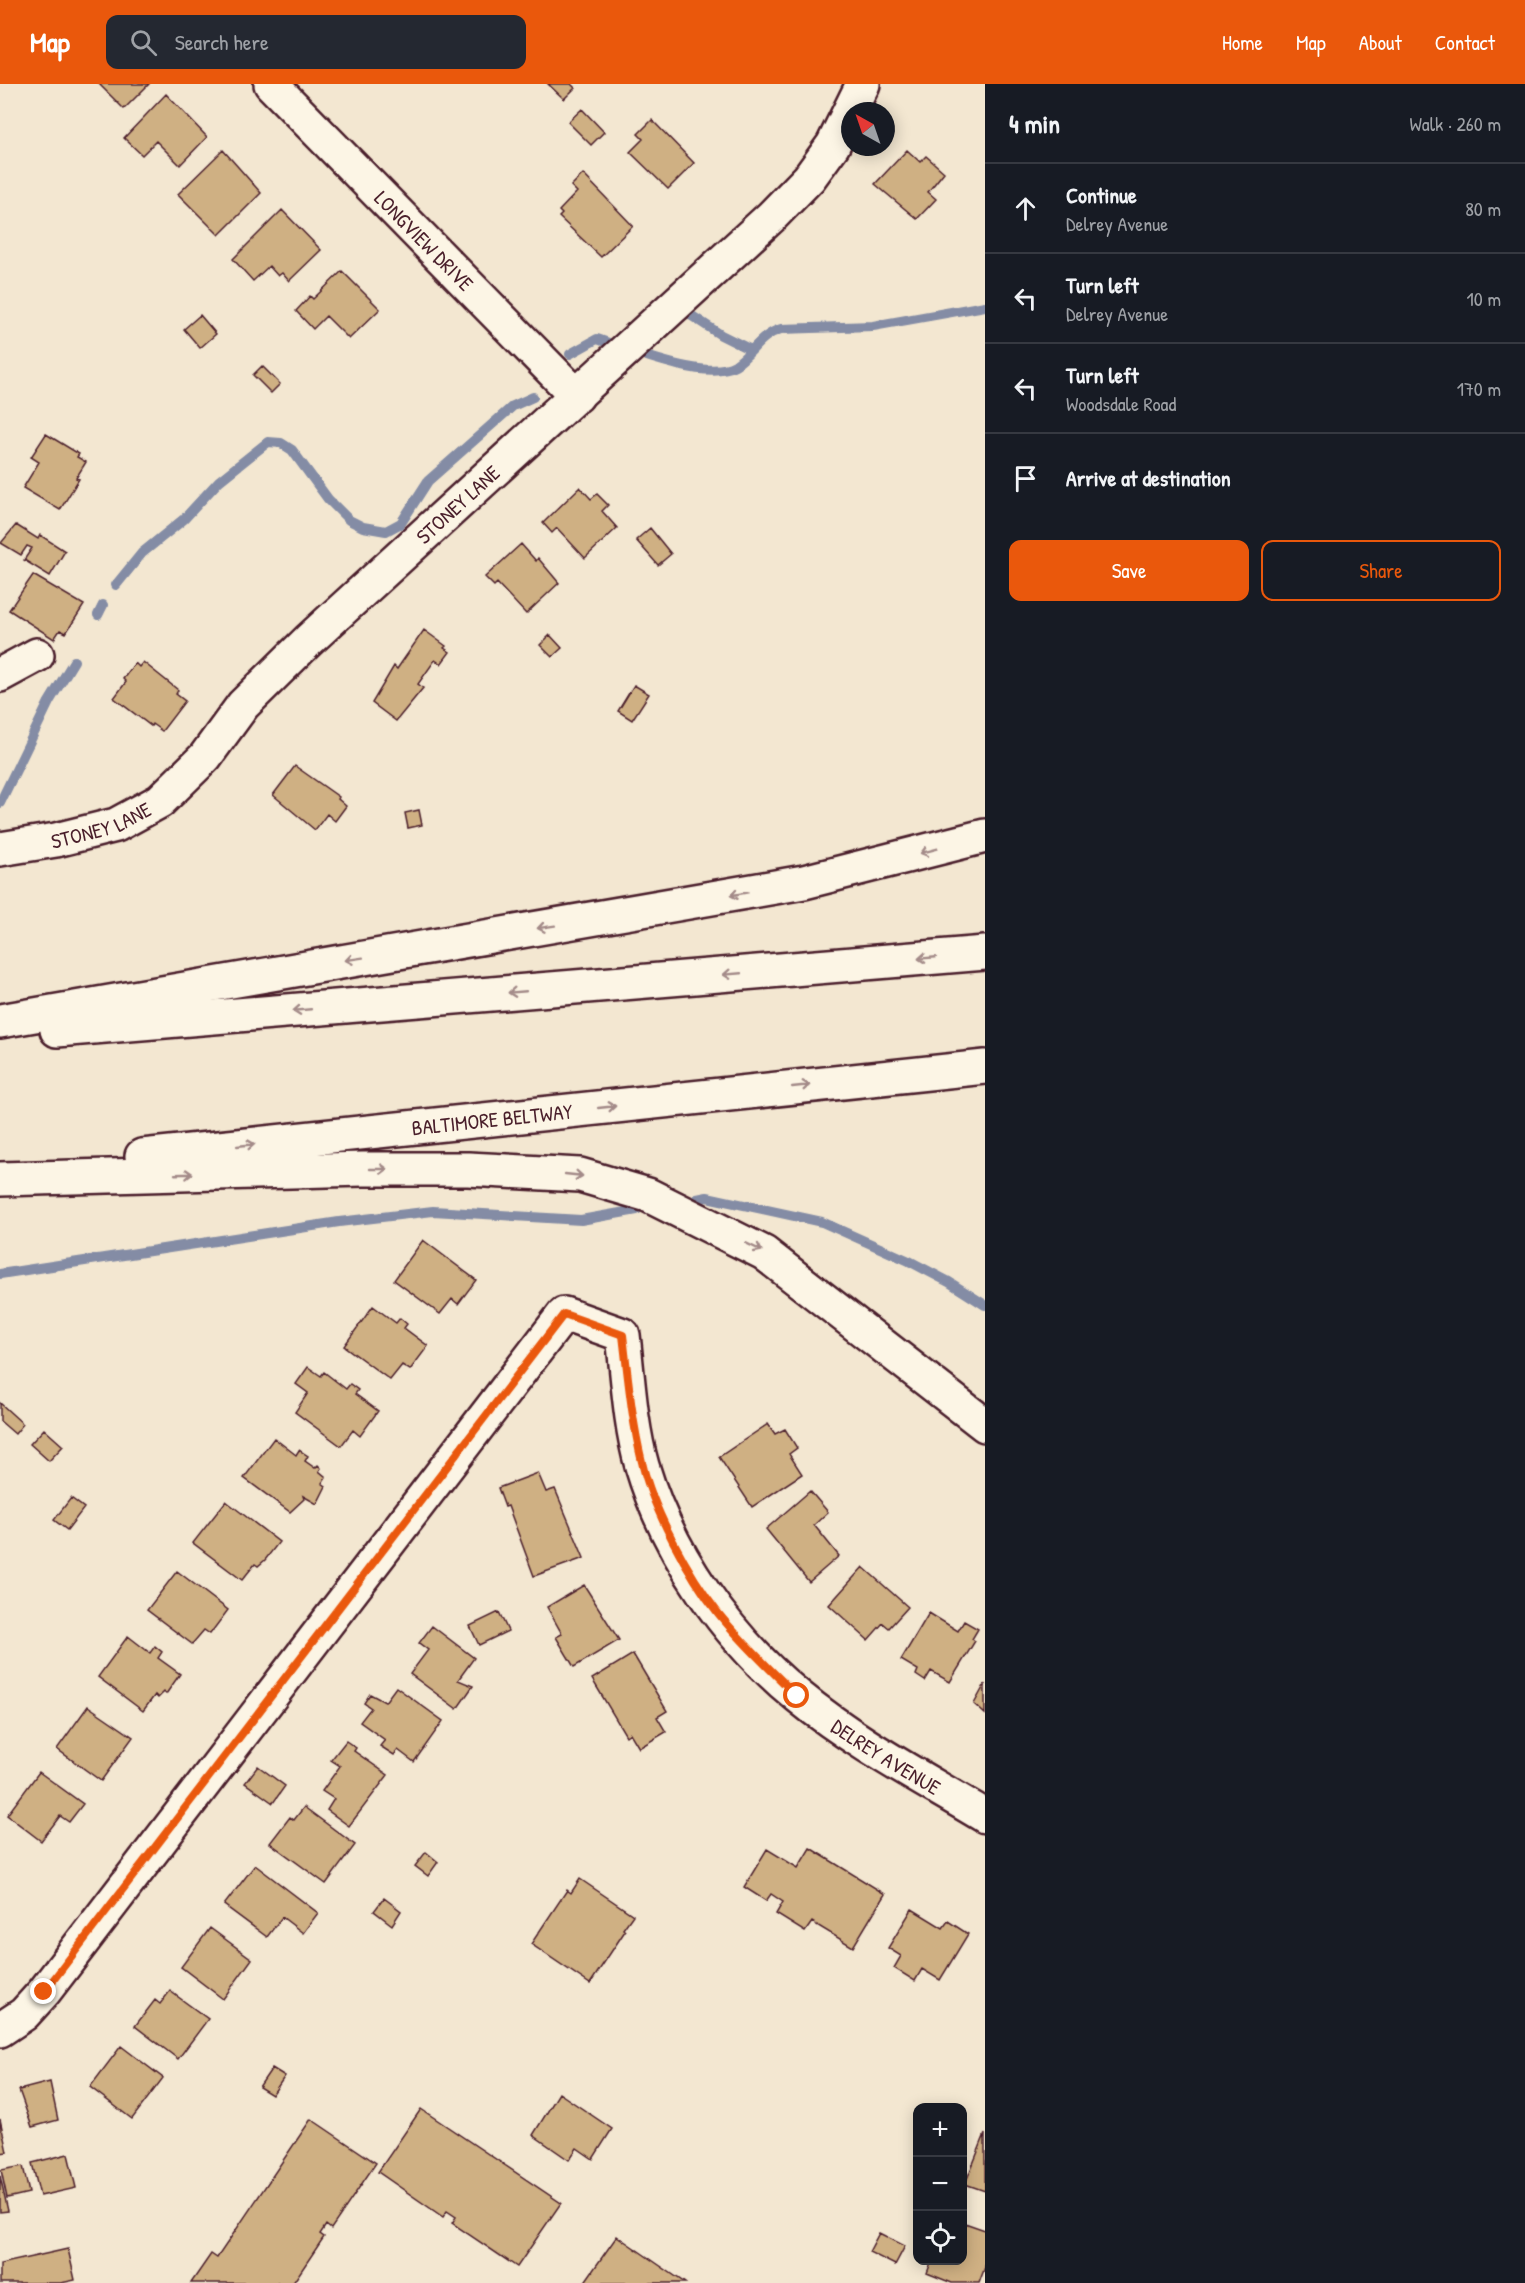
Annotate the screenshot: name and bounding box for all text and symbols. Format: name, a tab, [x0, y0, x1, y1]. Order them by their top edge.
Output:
search box	[106, 15, 526, 69]
text: Map	[30, 23, 70, 61]
icon: search	[127, 26, 160, 59]
text: Search here	[175, 27, 269, 57]
text: Home	[1222, 28, 1263, 57]
text: Map	[1296, 28, 1326, 57]
text: About	[1359, 28, 1402, 57]
text: Contact	[1435, 28, 1495, 57]
north arrow	[841, 102, 895, 156]
text: 4 min	[1009, 106, 1060, 141]
text: Walk · 260 m	[1410, 110, 1501, 137]
text: Continue	[1066, 180, 1137, 210]
street label: LONGVIEW DRIVE	[368, 184, 480, 297]
icon: ahead	[1009, 192, 1042, 225]
text: 80 m	[1465, 195, 1501, 222]
text: Delrey Avenue	[1066, 210, 1168, 237]
text: Turn left	[1066, 270, 1139, 300]
icon: left	[1009, 282, 1042, 315]
text: 10 m	[1467, 285, 1501, 312]
text: Delrey Avenue	[1066, 300, 1168, 327]
text: Turn left	[1066, 360, 1139, 390]
icon: left	[1009, 372, 1042, 405]
text: 170 m	[1457, 375, 1501, 402]
text: Woodsdale Road	[1066, 390, 1176, 417]
street label: STONEY LANE	[409, 458, 506, 550]
icon: arrive	[1009, 462, 1042, 495]
text: Arrive at destination	[1066, 463, 1231, 493]
button: Save	[1009, 540, 1249, 601]
button: Share	[1261, 540, 1501, 601]
street label: STONEY LANE	[49, 794, 156, 855]
one-way arrow	[919, 846, 938, 857]
one-way arrow	[729, 889, 749, 900]
one-way arrow	[537, 921, 557, 932]
one-way arrow	[345, 953, 364, 964]
one-way arrow	[917, 953, 937, 964]
one-way arrow	[723, 969, 743, 980]
one-way arrow	[508, 987, 528, 998]
one-way arrow	[292, 1005, 312, 1016]
one-way arrow	[791, 1081, 811, 1092]
street label: BALTIMORE BELTWAY	[410, 1096, 575, 1142]
one-way arrow	[597, 1101, 617, 1112]
one-way arrow	[236, 1139, 256, 1150]
one-way arrow	[369, 1163, 389, 1175]
one-way arrow	[174, 1168, 194, 1180]
one-way arrow	[564, 1170, 583, 1181]
one-way arrow	[745, 1242, 763, 1254]
route start	[783, 1682, 809, 1708]
street label: DELREY AVENUE	[826, 1712, 946, 1801]
route end	[30, 1978, 56, 2004]
map controls	[913, 2103, 967, 2265]
button: +	[913, 2103, 967, 2157]
button: −	[913, 2157, 967, 2211]
button: locate	[913, 2211, 967, 2265]

